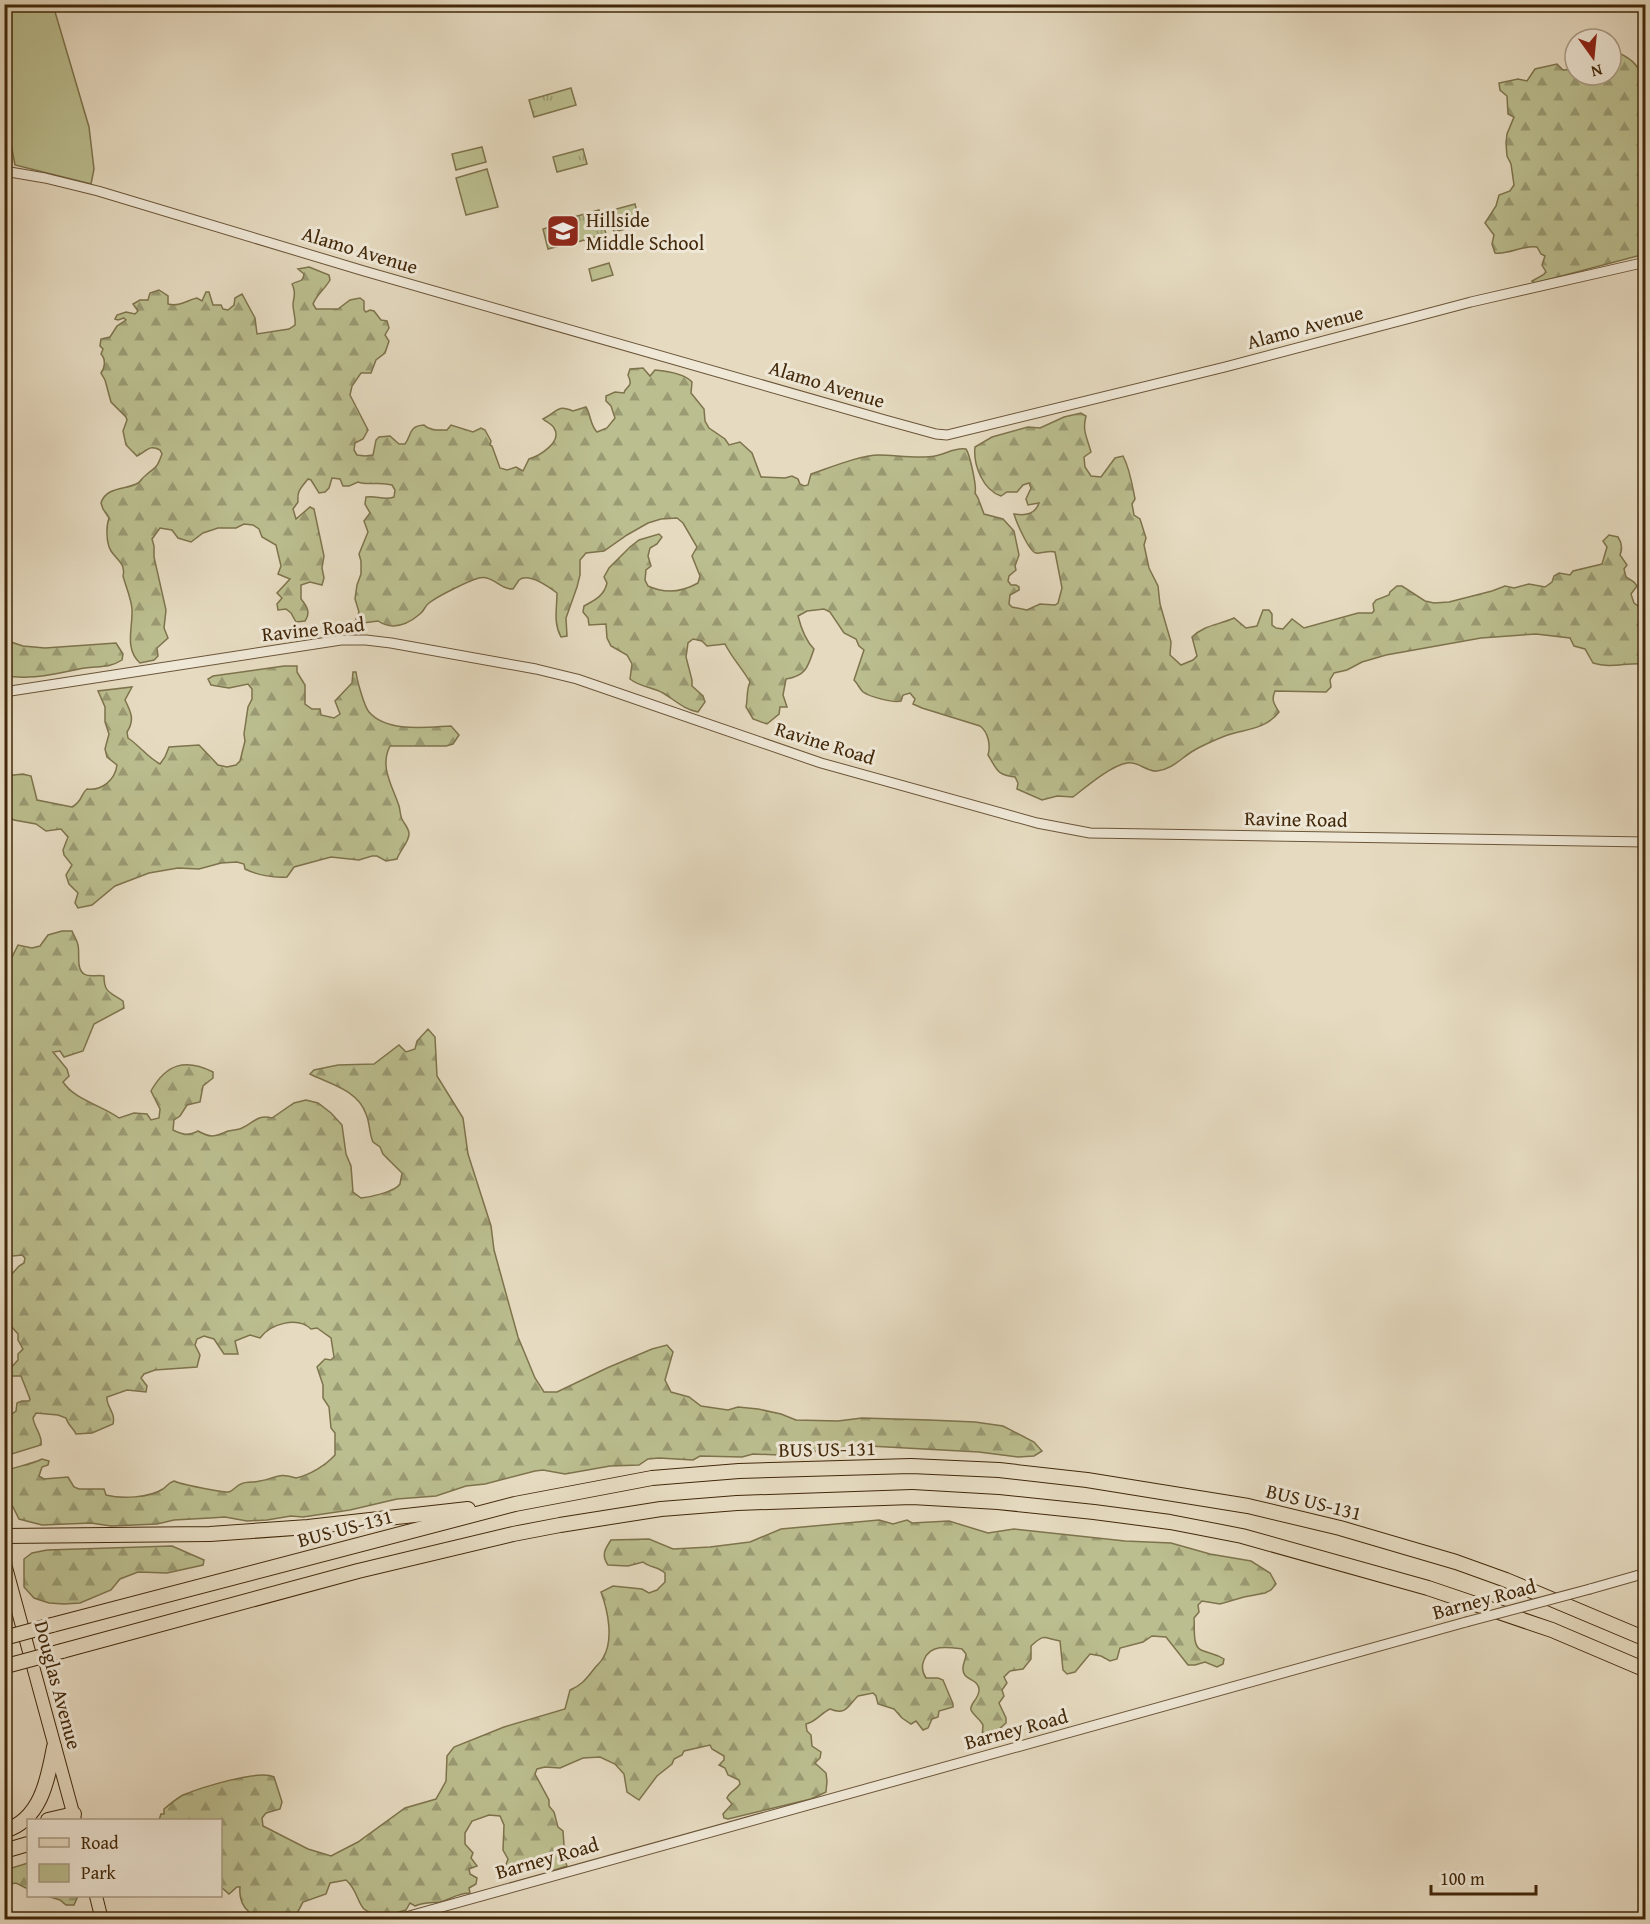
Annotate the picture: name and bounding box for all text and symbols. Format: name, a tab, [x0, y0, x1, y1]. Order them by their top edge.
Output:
north arrow	[1563, 27, 1623, 87]
text: N	[1588, 59, 1605, 85]
place label: Hillside Middle School	[586, 205, 705, 257]
school or university icon: Hillside Middle School	[545, 213, 581, 249]
street label: Alamo Avenue	[299, 218, 422, 281]
street label: Alamo Avenue	[1243, 297, 1366, 356]
street label: Alamo Avenue	[766, 352, 889, 415]
street label: Ravine Road	[260, 609, 366, 648]
street label: Ravine Road	[772, 714, 879, 772]
street label: Ravine Road	[1244, 803, 1348, 834]
street label: BUS US-131	[778, 1433, 876, 1464]
street label: BUS US-131	[1263, 1476, 1365, 1527]
street label: BUS US-131	[294, 1501, 396, 1554]
street label: Barney Road	[1429, 1571, 1539, 1626]
street label: Douglas Avenue	[27, 1617, 90, 1752]
street label: Barney Road	[961, 1701, 1071, 1756]
legend	[27, 1819, 222, 1897]
text: Road	[81, 1829, 119, 1856]
street label: Barney Road	[492, 1829, 602, 1886]
scale bar	[1431, 1858, 1536, 1896]
text: Park	[81, 1859, 117, 1886]
text: 100 m	[1440, 1865, 1485, 1892]

